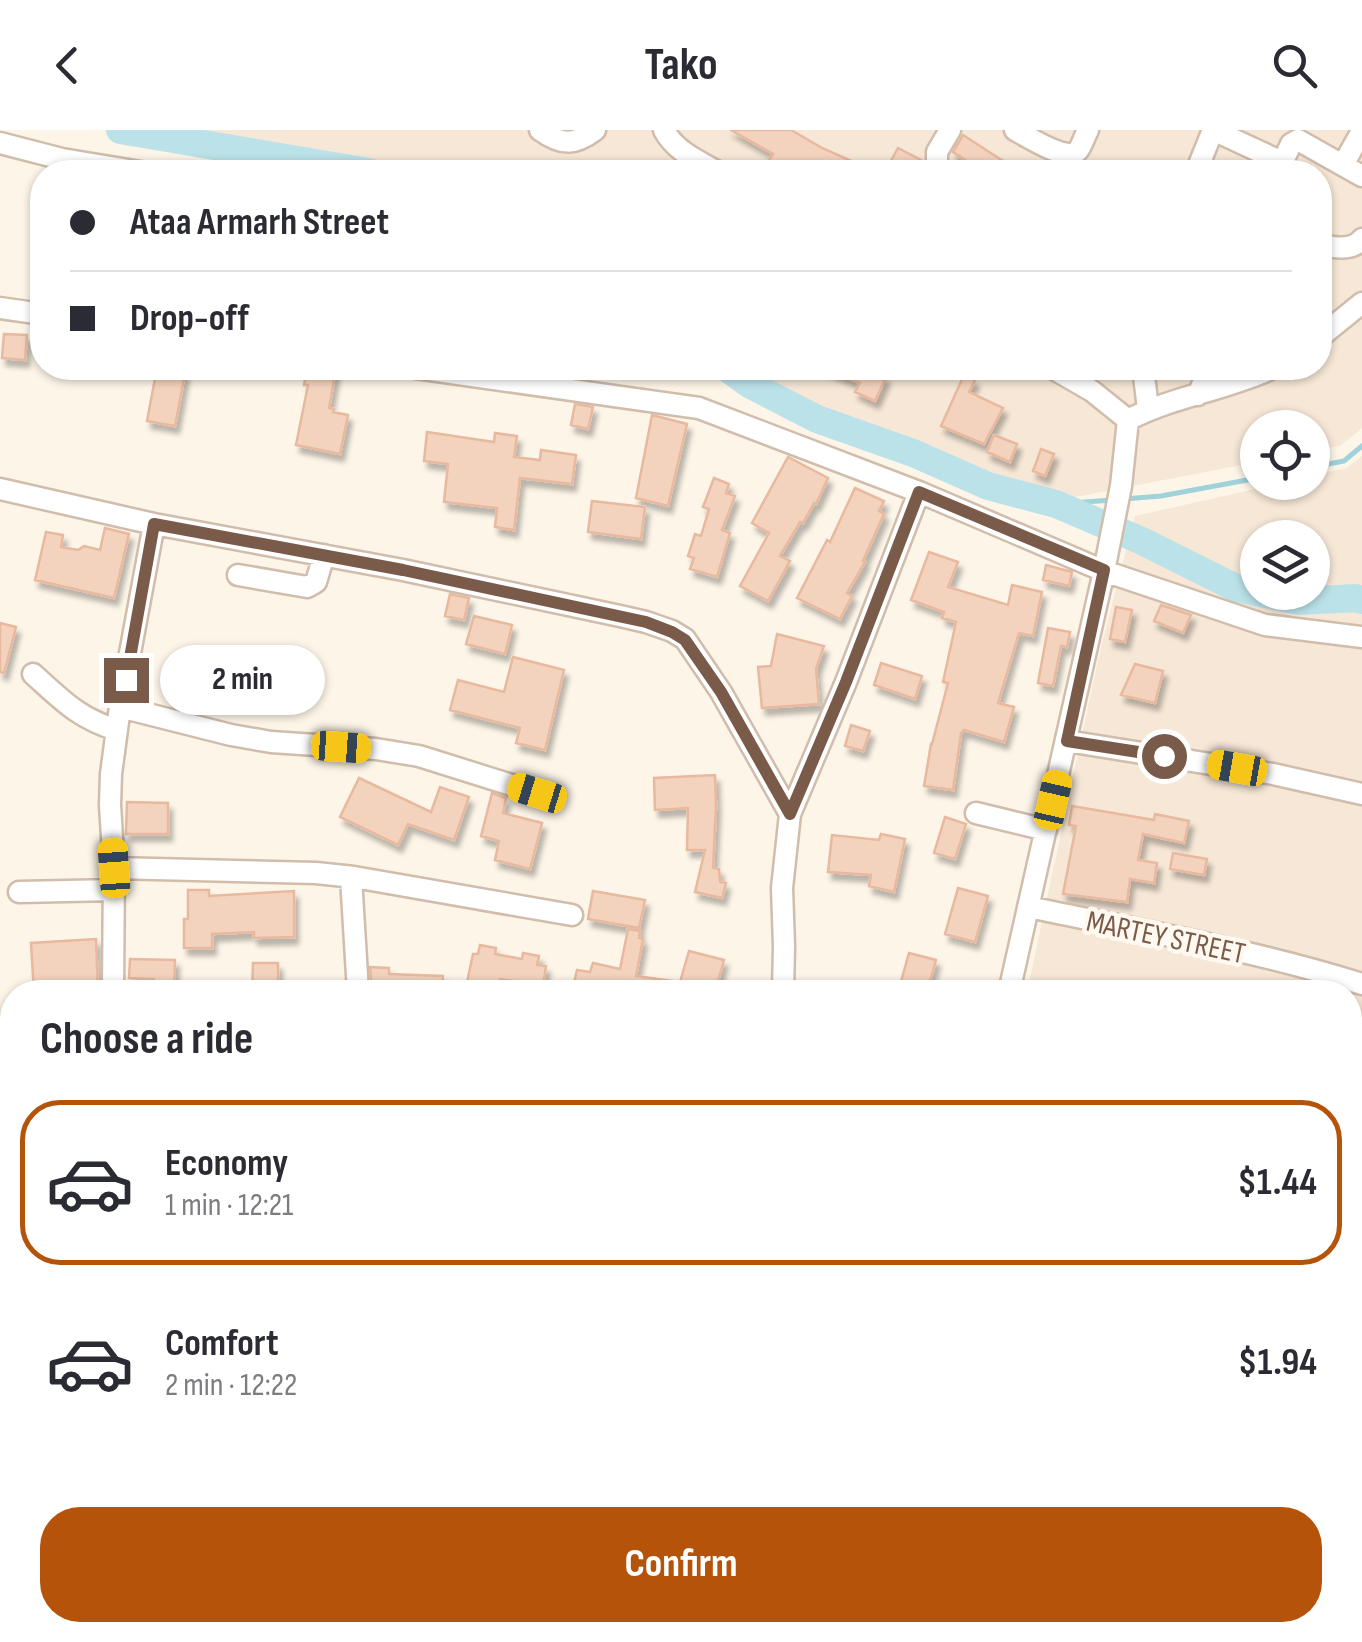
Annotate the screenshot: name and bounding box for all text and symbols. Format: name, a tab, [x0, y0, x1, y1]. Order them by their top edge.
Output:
icon: back	[40, 38, 95, 93]
text: Tako	[644, 38, 718, 93]
icon: search	[1267, 38, 1322, 93]
text: Ataa Armarh Street	[130, 200, 389, 245]
text: Drop-off	[130, 296, 249, 341]
map controls	[1240, 410, 1330, 610]
button: locate	[1240, 410, 1330, 500]
button: layers	[1240, 520, 1330, 610]
callout: 2 min	[161, 645, 326, 715]
route end	[104, 658, 149, 703]
text: 2 min	[212, 660, 273, 699]
car	[310, 730, 372, 764]
route start	[1142, 734, 1187, 779]
car	[1205, 748, 1269, 788]
car	[1032, 767, 1074, 833]
car	[504, 770, 570, 816]
car	[97, 837, 131, 899]
street label: MARTEY STREET	[1083, 904, 1249, 972]
text: Choose a ride	[40, 1012, 253, 1067]
icon: car	[45, 1138, 135, 1228]
text: Economy	[165, 1141, 288, 1186]
text: $1.44	[1237, 1160, 1317, 1205]
text: 1 min · 12:21	[165, 1186, 293, 1225]
icon: car	[45, 1318, 135, 1408]
text: Comfort	[165, 1321, 279, 1366]
text: $1.94	[1238, 1340, 1317, 1385]
text: 2 min · 12:22	[165, 1366, 297, 1405]
button: Confirm	[40, 1507, 1322, 1622]

